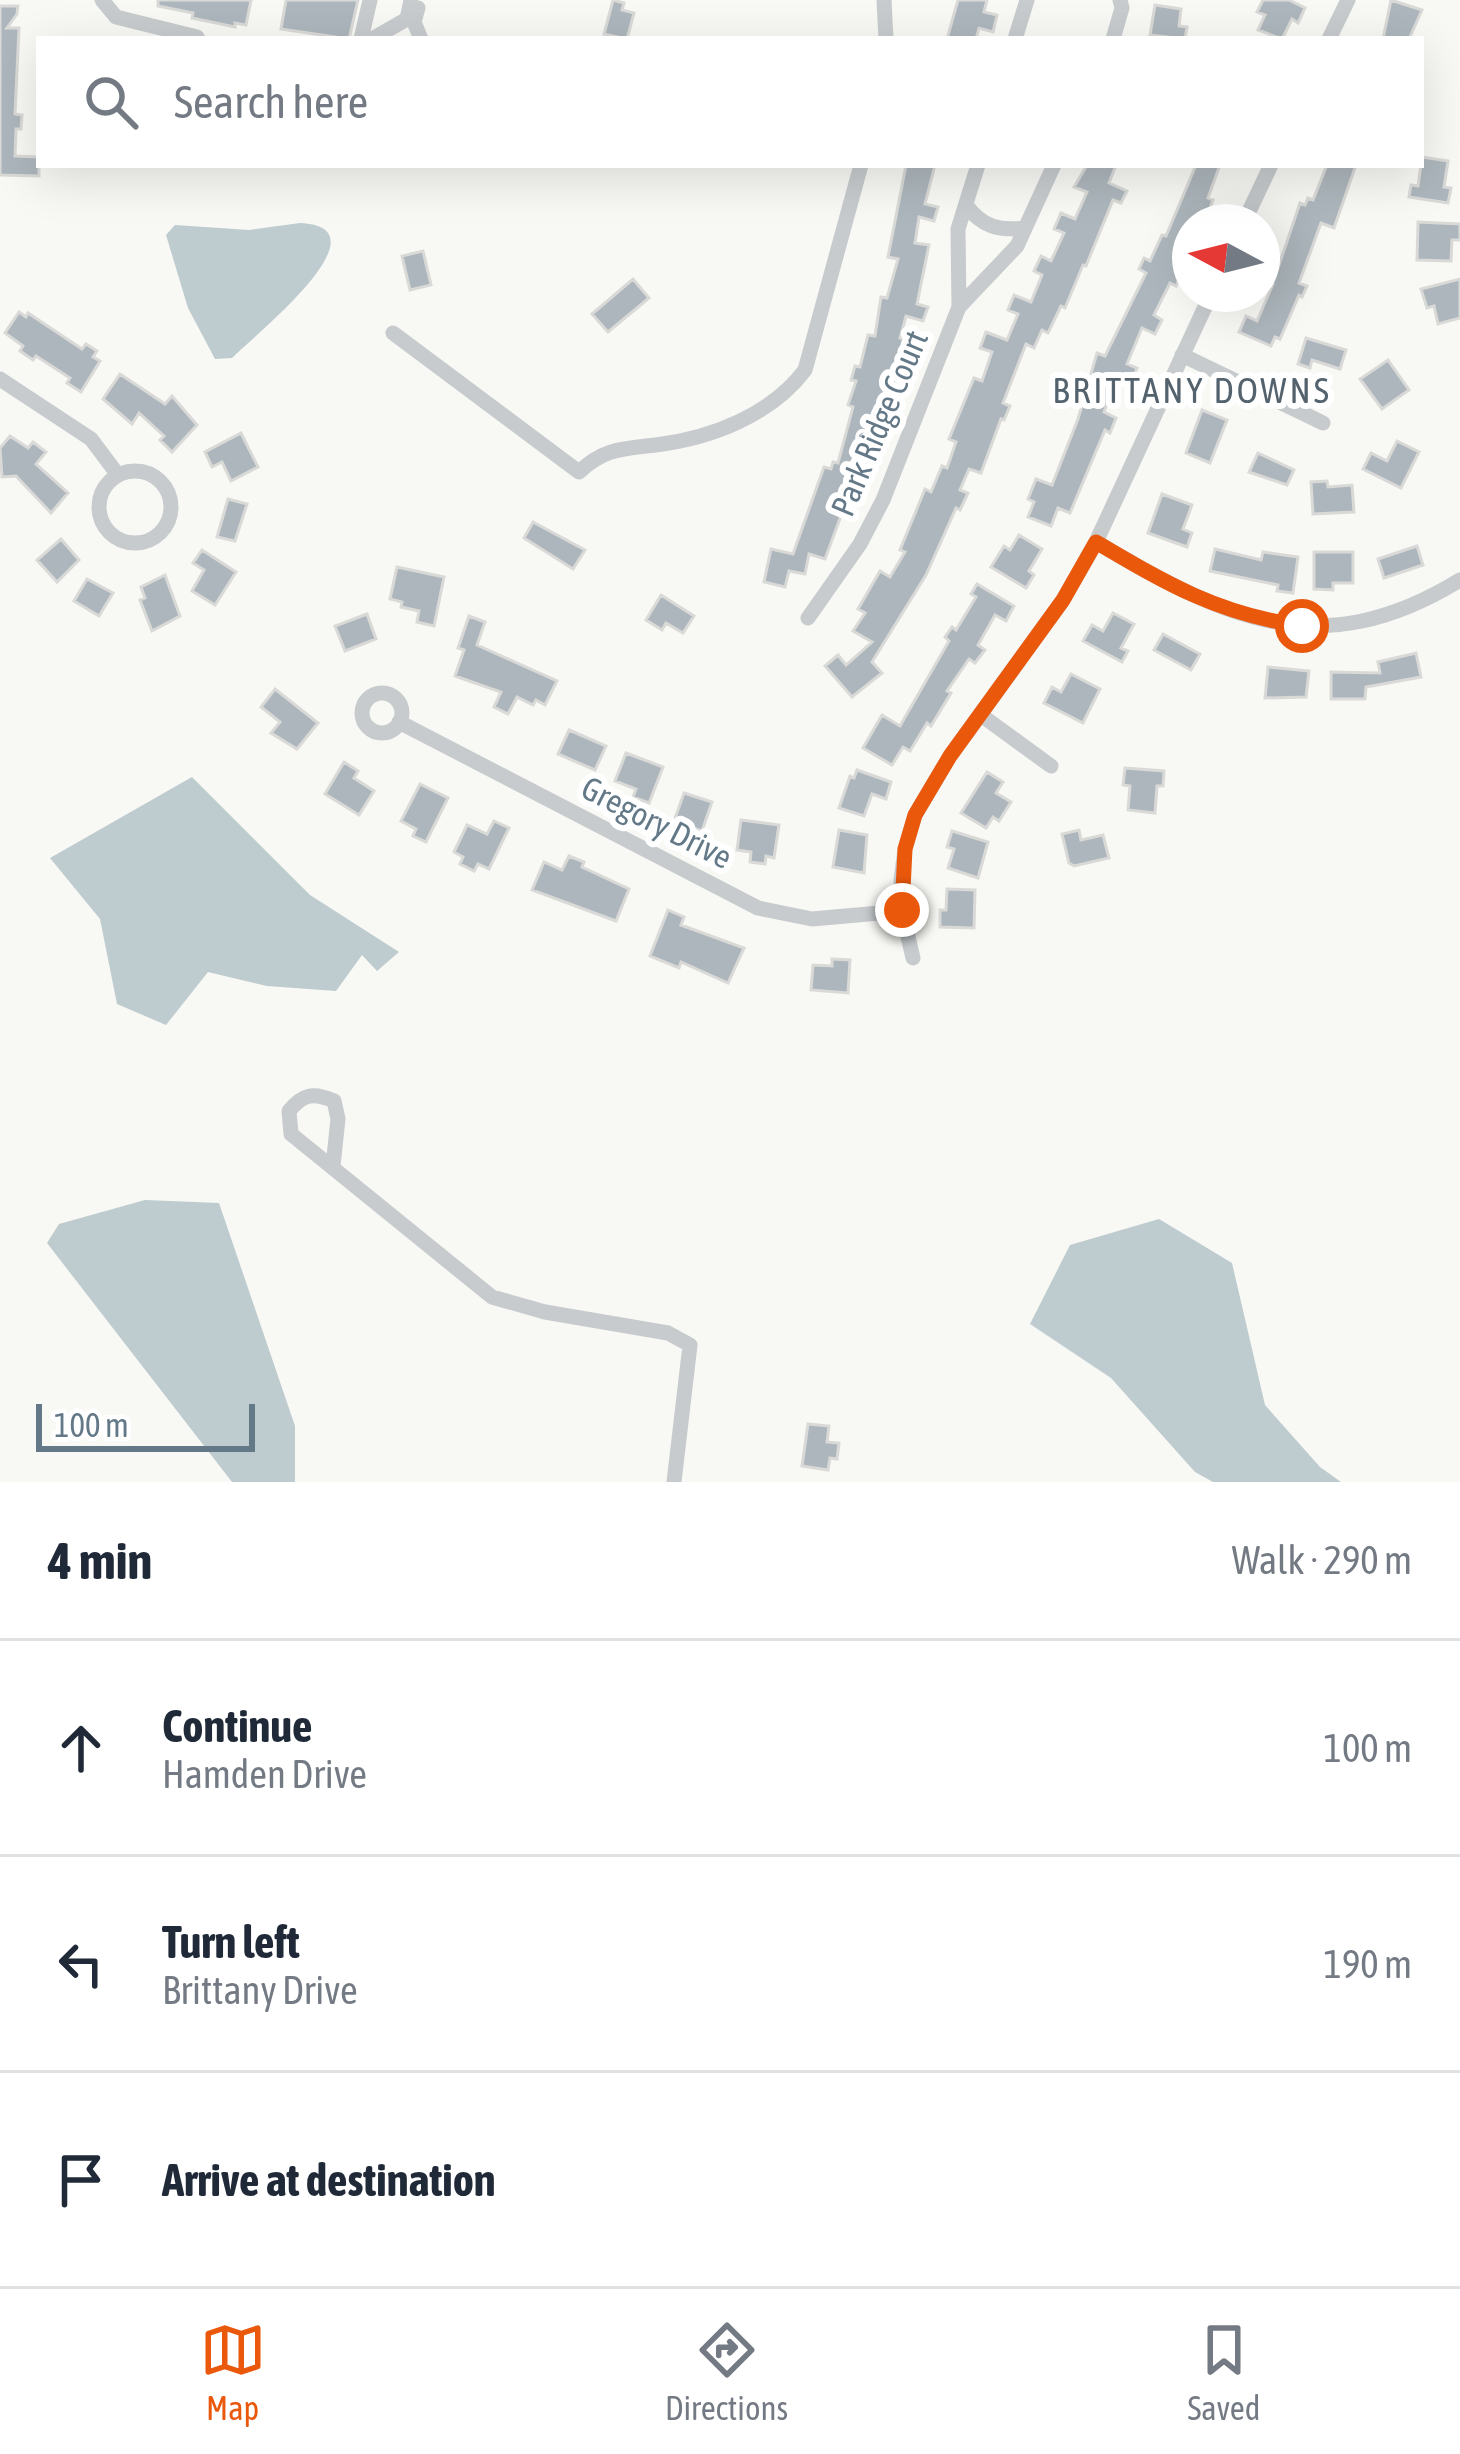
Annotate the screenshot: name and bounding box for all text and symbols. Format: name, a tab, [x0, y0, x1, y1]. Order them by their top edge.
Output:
search box	[36, 36, 1424, 168]
icon: search	[78, 69, 144, 135]
text: Search here	[174, 76, 368, 128]
north arrow	[1172, 204, 1280, 312]
street label: Park Ridge Court	[823, 325, 935, 521]
district label: BRITTANY DOWNS	[1052, 369, 1332, 411]
route start	[1275, 599, 1329, 653]
street label: Gregory Drive	[576, 768, 738, 876]
route end	[875, 883, 929, 937]
scale bar	[36, 1398, 255, 1451]
text: 100 m	[54, 1406, 129, 1444]
text: 4 min	[48, 1531, 152, 1590]
text: Walk · 290 m	[1232, 1538, 1412, 1582]
text: Continue	[162, 1700, 313, 1752]
icon: ahead	[48, 1715, 114, 1781]
text: 100 m	[1324, 1726, 1412, 1770]
text: Hamden Drive	[162, 1752, 367, 1796]
text: Turn left	[162, 1916, 300, 1968]
icon: left	[48, 1931, 114, 1997]
text: 190 m	[1324, 1942, 1412, 1986]
text: Brittany Drive	[162, 1968, 358, 2012]
icon: arrive	[48, 2147, 114, 2213]
text: Arrive at destination	[162, 2154, 496, 2206]
tab: Map	[200, 2317, 266, 2427]
tab: Directions	[665, 2317, 788, 2427]
tab: Saved	[1187, 2317, 1260, 2427]

